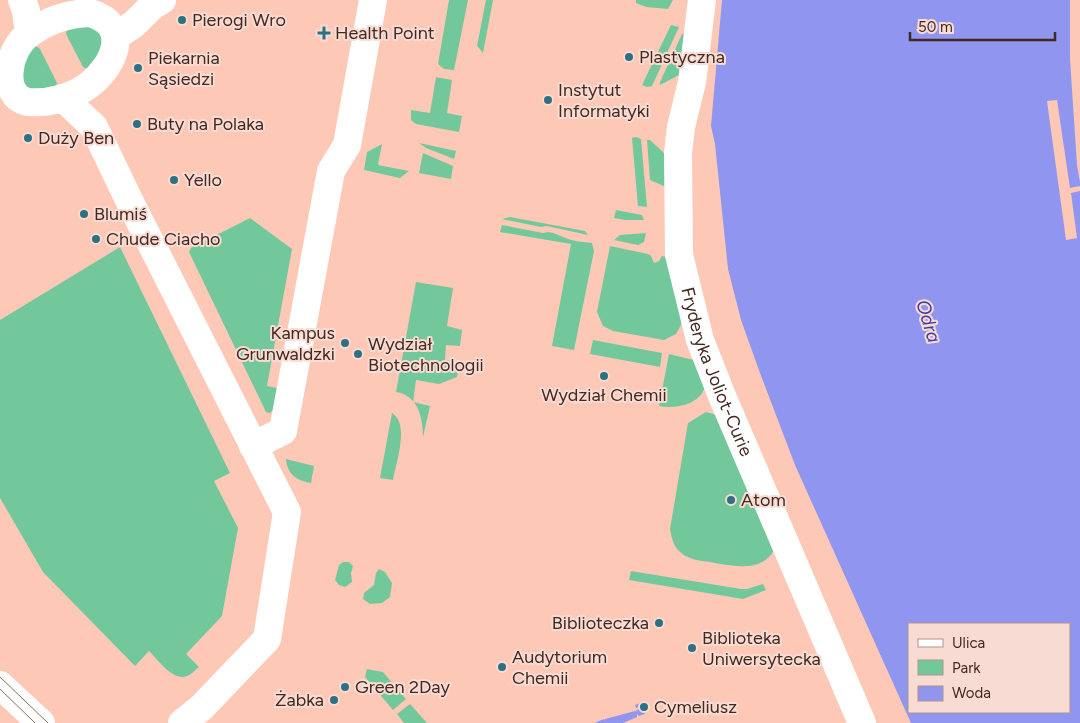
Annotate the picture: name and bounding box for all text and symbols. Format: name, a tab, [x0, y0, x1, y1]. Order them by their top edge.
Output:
place label: Pierogi Wro	[192, 9, 286, 31]
scale bar	[910, 10, 1055, 42]
marker: Pierogi Wro	[176, 14, 188, 26]
text: 50 m	[918, 18, 953, 36]
place label: Health Point	[335, 22, 435, 44]
marker: Health Point	[317, 26, 331, 40]
place label: Plastyczna	[639, 46, 725, 68]
place label: Piekarnia Sąsiedzi	[148, 47, 220, 90]
marker: Plastyczna	[623, 51, 635, 63]
marker: Piekarnia Sąsiedzi	[132, 62, 144, 74]
place label: Instytut Informatyki	[558, 79, 650, 122]
marker: Instytut Informatyki	[542, 94, 554, 106]
place label: Buty na Polaka	[147, 113, 264, 135]
marker: Buty na Polaka	[131, 118, 143, 130]
place label: Duży Ben	[38, 127, 114, 149]
marker: Duży Ben	[22, 132, 34, 144]
place label: Yello	[184, 169, 222, 191]
marker: Yello	[168, 174, 180, 186]
place label: Blumiś	[94, 203, 147, 225]
marker: Blumiś	[78, 208, 90, 220]
place label: Chude Ciacho	[106, 228, 220, 250]
marker: Chude Ciacho	[90, 233, 102, 245]
street label: Fryderyka Joliot-Curie	[676, 285, 758, 460]
water label: Odra	[911, 297, 946, 345]
place label: Kampus Grunwaldzki	[236, 322, 335, 365]
place label: Wydział Biotechnologii	[368, 333, 484, 376]
marker: Kampus Grunwaldzki	[339, 337, 351, 349]
marker: Wydział Biotechnologii	[352, 348, 364, 360]
marker: Wydział Chemii	[598, 370, 610, 382]
place label: Wydział Chemii	[541, 384, 667, 406]
place label: Atom	[741, 489, 786, 511]
marker: Atom	[725, 494, 737, 506]
place label: Biblioteczka	[552, 612, 649, 634]
marker: Biblioteczka	[653, 617, 665, 629]
legend	[908, 623, 1070, 713]
place label: Biblioteka Uniwersytecka	[702, 627, 821, 670]
text: Ulica	[952, 634, 985, 652]
marker: Biblioteka Uniwersytecka	[686, 642, 698, 654]
place label: Audytorium Chemii	[512, 646, 607, 689]
text: Park	[952, 659, 981, 677]
marker: Audytorium Chemii	[496, 661, 508, 673]
place label: Green 2Day	[355, 676, 450, 698]
marker: Green 2Day	[339, 681, 351, 693]
text: Woda	[952, 684, 991, 702]
place label: Żabka	[275, 689, 324, 711]
marker: Żabka	[328, 694, 340, 706]
place label: Cymeliusz	[654, 696, 737, 718]
marker: Cymeliusz	[638, 701, 650, 713]

